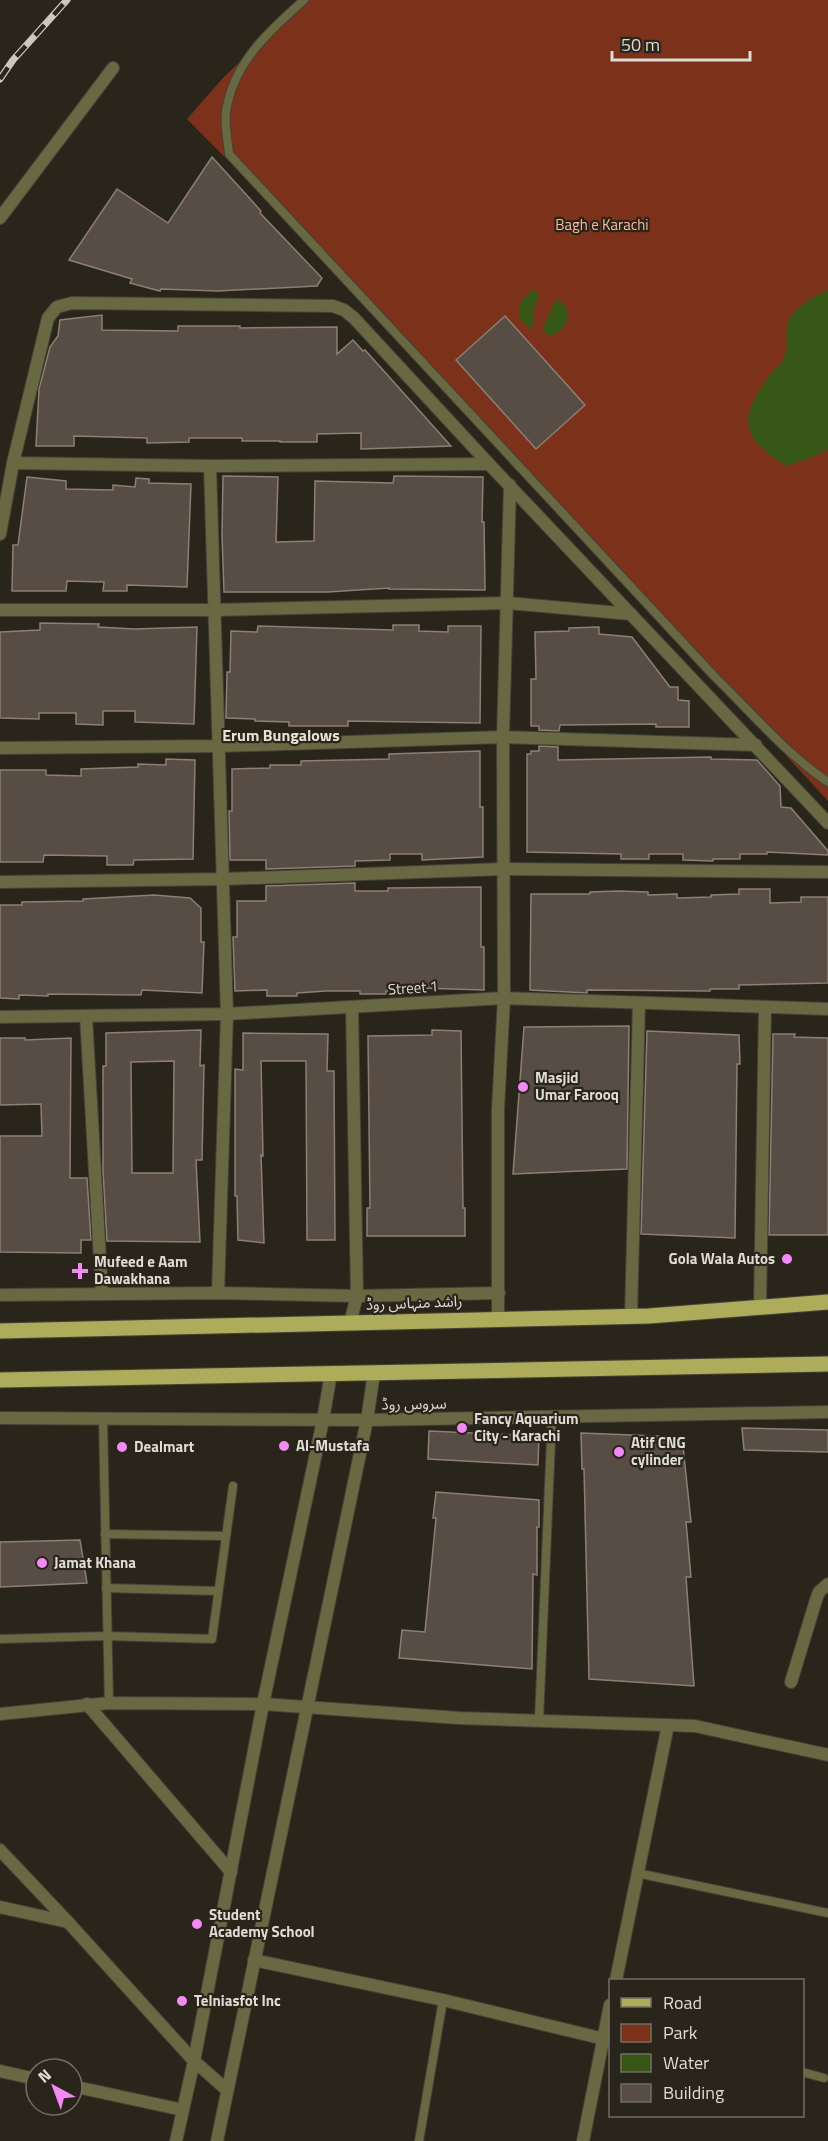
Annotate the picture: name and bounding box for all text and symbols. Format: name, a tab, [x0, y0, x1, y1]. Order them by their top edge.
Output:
scale bar	[612, 24, 750, 62]
text: 50 m	[621, 31, 660, 58]
park label: Bagh e Karachi	[555, 213, 649, 236]
district label: Erum Bungalows	[222, 723, 340, 747]
street label: Street 1	[387, 974, 439, 1001]
place label: Masjid Umar Farooq	[535, 1066, 619, 1106]
marker: Masjid Umar Farooq	[516, 1080, 530, 1094]
place label: Gola Wala Autos	[669, 1247, 775, 1270]
place label: Mufeed e Aam Dawakhana	[94, 1250, 188, 1290]
marker: Gola Wala Autos	[780, 1252, 794, 1266]
marker: Mufeed e Aam Dawakhana	[71, 1262, 89, 1280]
street label: راشد منہاس روڈ	[365, 1289, 463, 1316]
street label: سروس روڈ	[381, 1391, 447, 1416]
place label: Fancy Aquarium City - Karachi	[474, 1407, 579, 1447]
marker: Fancy Aquarium City - Karachi	[455, 1421, 469, 1435]
place label: Atif CNG cylinder	[631, 1431, 686, 1471]
place label: Al-Mustafa	[296, 1434, 370, 1457]
place label: Dealmart	[134, 1435, 195, 1458]
marker: Al-Mustafa	[277, 1439, 291, 1453]
marker: Dealmart	[115, 1440, 129, 1454]
marker: Atif CNG cylinder	[612, 1445, 626, 1459]
place label: Jamat Khana	[54, 1551, 136, 1574]
marker: Jamat Khana	[35, 1556, 49, 1570]
place label: Student Academy School	[209, 1903, 315, 1943]
marker: Student Academy School	[190, 1917, 204, 1931]
legend	[609, 1979, 804, 2117]
place label: Telniasfot Inc	[194, 1989, 281, 2012]
text: Road	[663, 1989, 702, 2016]
marker: Telniasfot Inc	[175, 1994, 189, 2008]
text: Park	[663, 2019, 698, 2046]
text: Water	[663, 2049, 709, 2076]
north arrow	[24, 2057, 84, 2117]
text: N	[32, 2063, 56, 2088]
text: Building	[663, 2079, 724, 2106]

